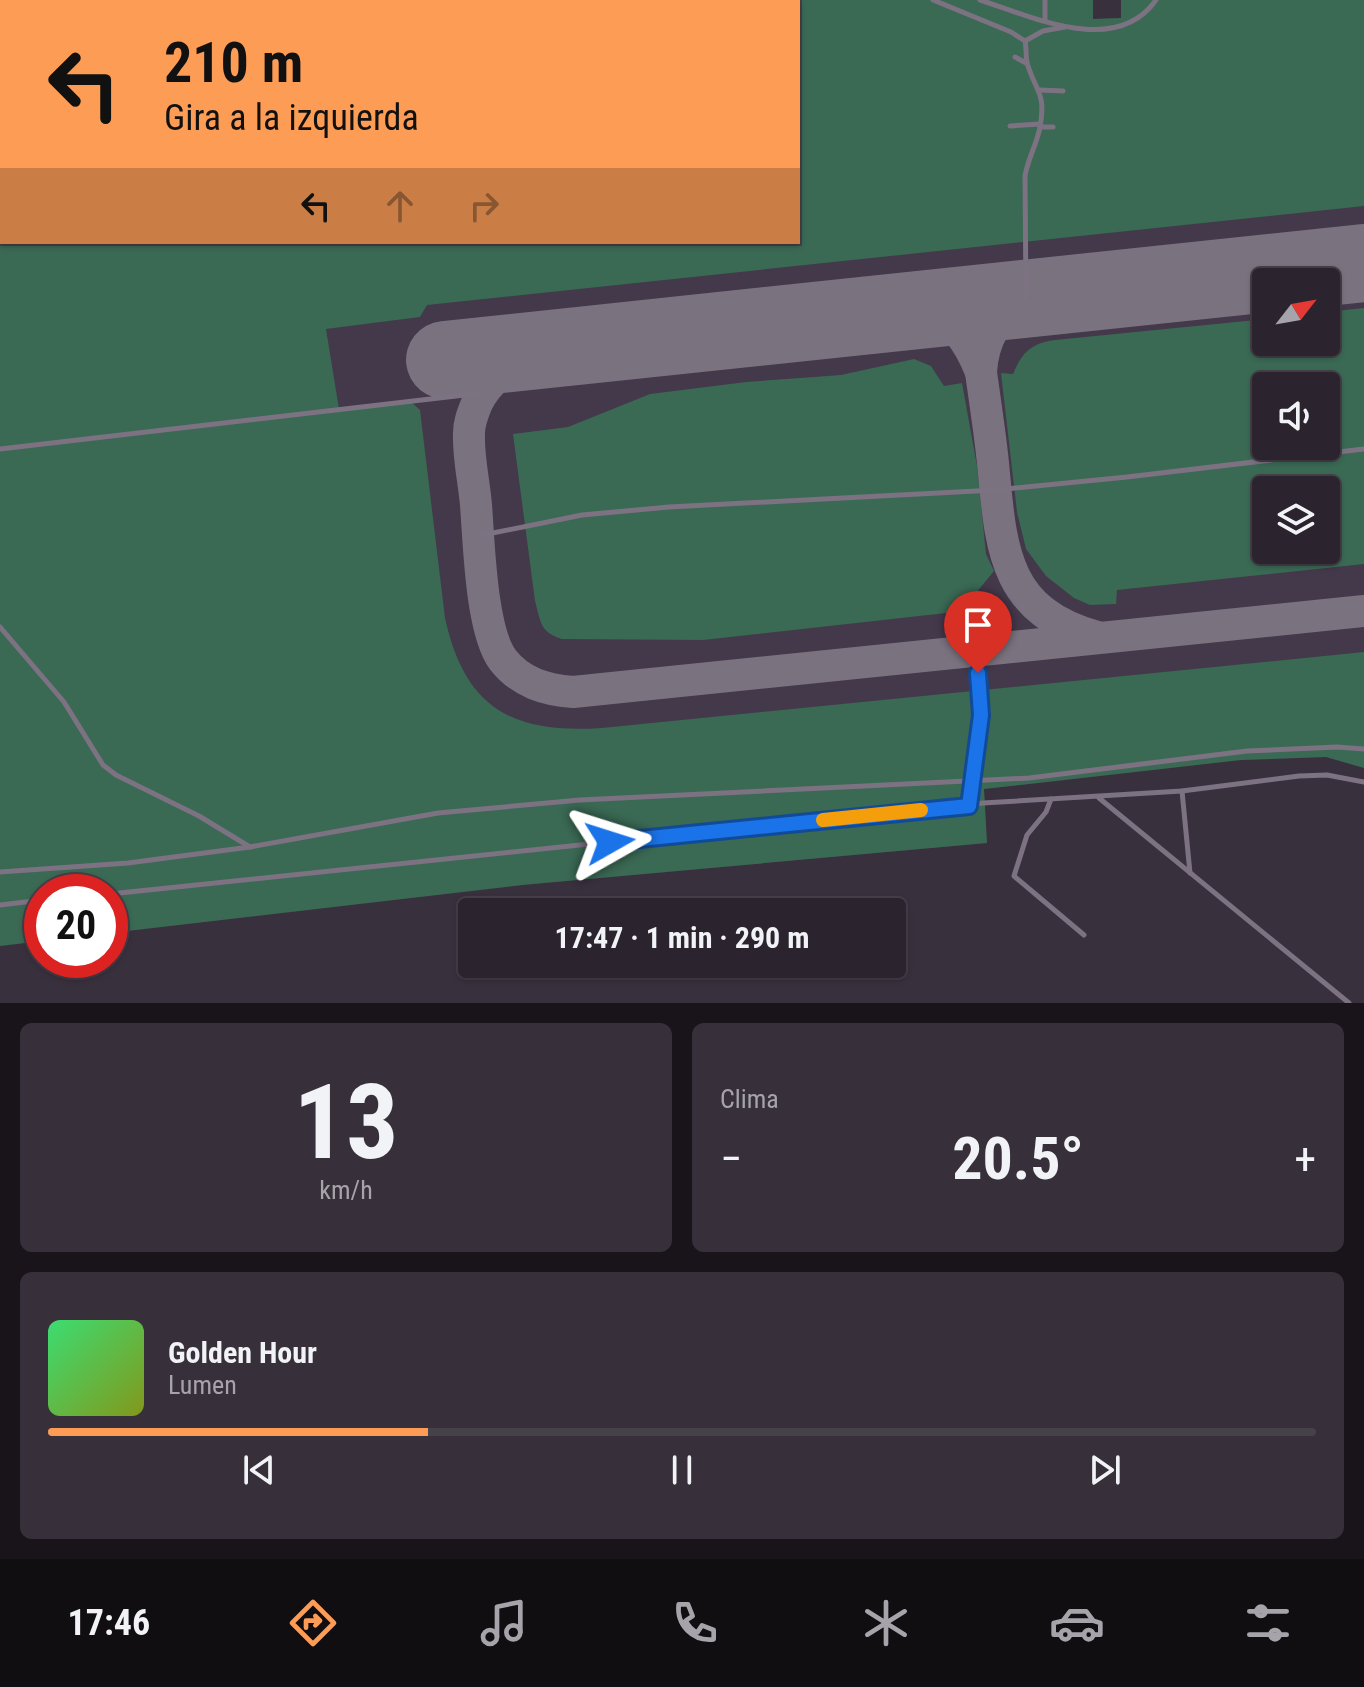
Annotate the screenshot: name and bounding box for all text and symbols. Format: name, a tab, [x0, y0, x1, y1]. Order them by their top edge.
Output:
text: 210 m	[164, 30, 303, 96]
icon: left	[32, 32, 136, 136]
text: Gira a la izquierda	[164, 97, 419, 139]
icon: left	[294, 184, 338, 228]
icon: ahead	[378, 184, 422, 228]
icon: right	[462, 184, 506, 228]
north arrow	[1252, 268, 1340, 356]
map controls	[1252, 268, 1340, 564]
button: sound	[1252, 372, 1340, 460]
button: layers	[1252, 476, 1340, 564]
pin	[944, 591, 1012, 673]
icon: arrive	[956, 603, 1000, 647]
position arrow	[568, 800, 652, 884]
speed limit sign: 20	[24, 874, 128, 978]
text: 17:47 · 1 min · 290 m	[555, 920, 809, 955]
text: 13	[293, 1062, 399, 1183]
text: Clima	[720, 1084, 779, 1114]
text: 20.5°	[952, 1123, 1084, 1194]
text: −	[720, 1133, 742, 1185]
text: +	[1294, 1133, 1316, 1185]
text: km/h	[319, 1175, 373, 1205]
text: Golden Hour	[168, 1335, 317, 1370]
text: Lumen	[168, 1370, 237, 1400]
icon: previous	[237, 1448, 281, 1492]
icon: pause	[660, 1448, 704, 1492]
icon: next	[1083, 1448, 1127, 1492]
icon: directions	[285, 1595, 341, 1651]
icon: music	[476, 1595, 532, 1651]
icon: phone	[667, 1595, 723, 1651]
icon: climate	[858, 1595, 914, 1651]
icon: car	[1049, 1595, 1105, 1651]
icon: filters	[1240, 1595, 1296, 1651]
text: 17:46	[68, 1602, 150, 1644]

